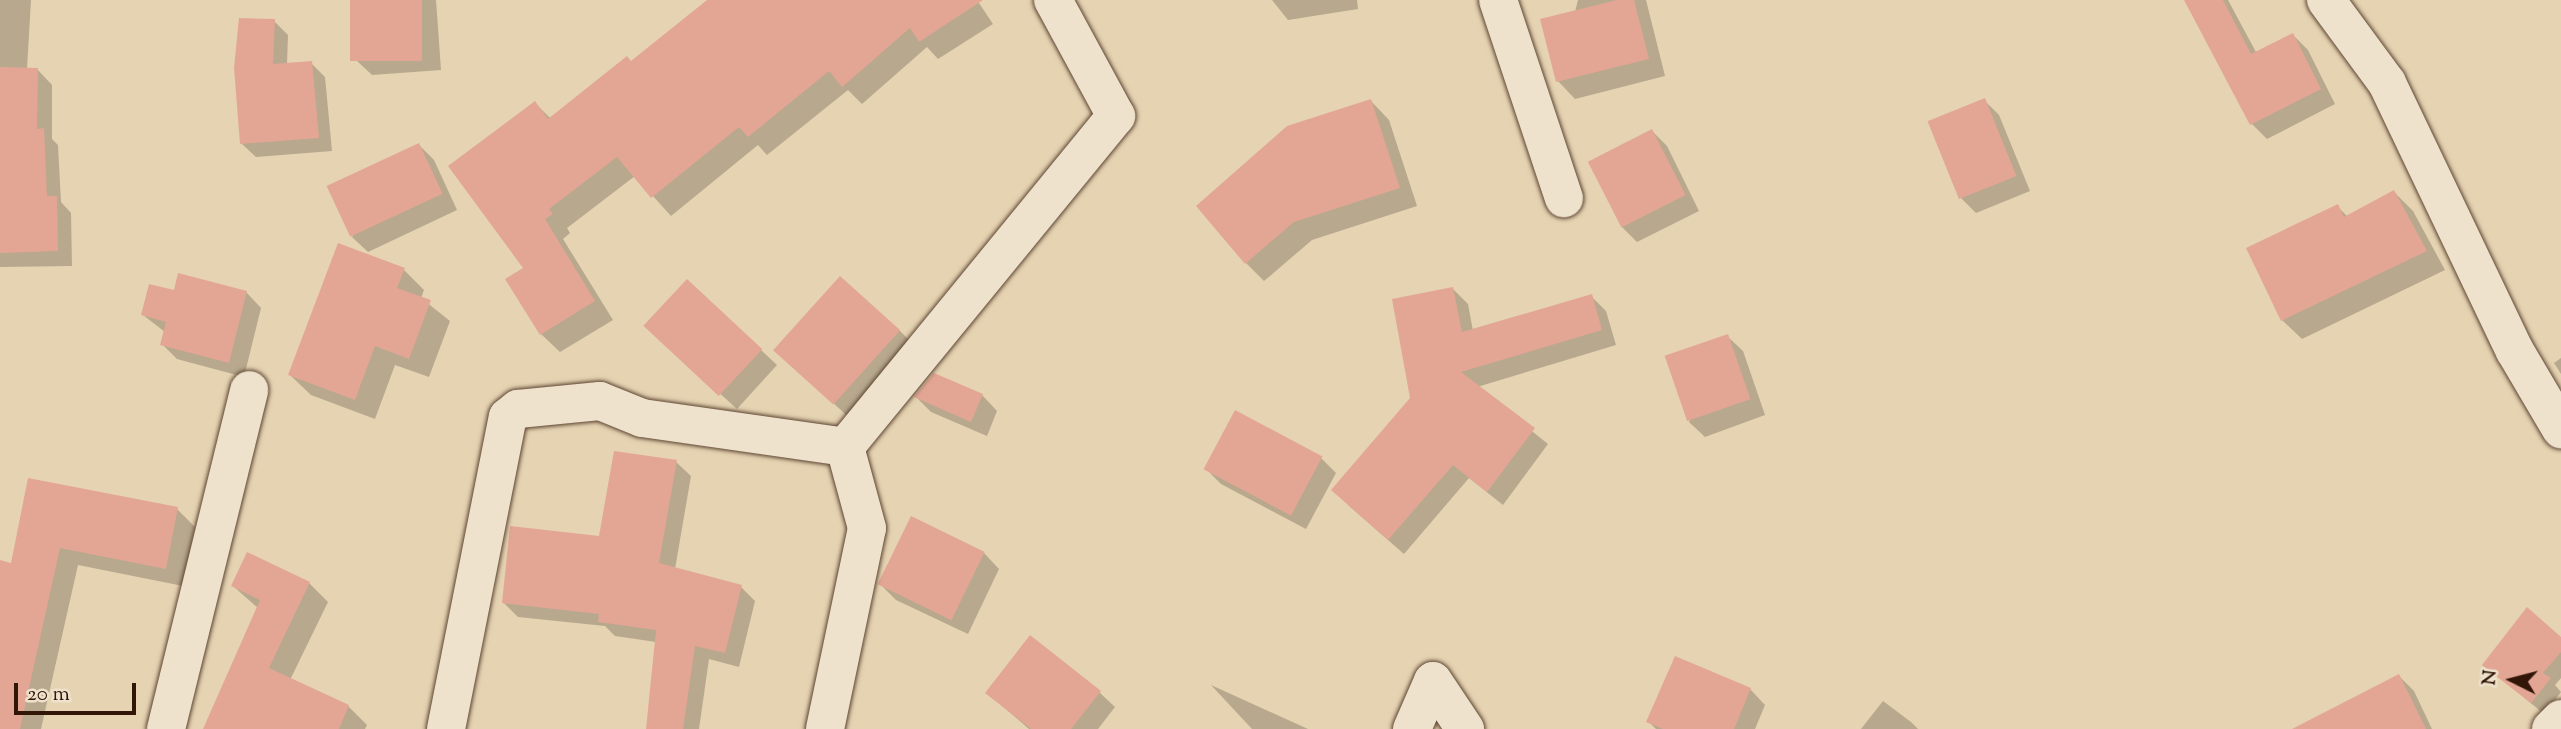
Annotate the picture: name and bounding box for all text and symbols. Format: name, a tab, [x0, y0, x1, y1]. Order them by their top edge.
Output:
north arrow	[2477, 645, 2547, 715]
text: N	[2476, 669, 2505, 687]
scale bar	[18, 670, 140, 714]
text: 20 m	[27, 680, 70, 710]

